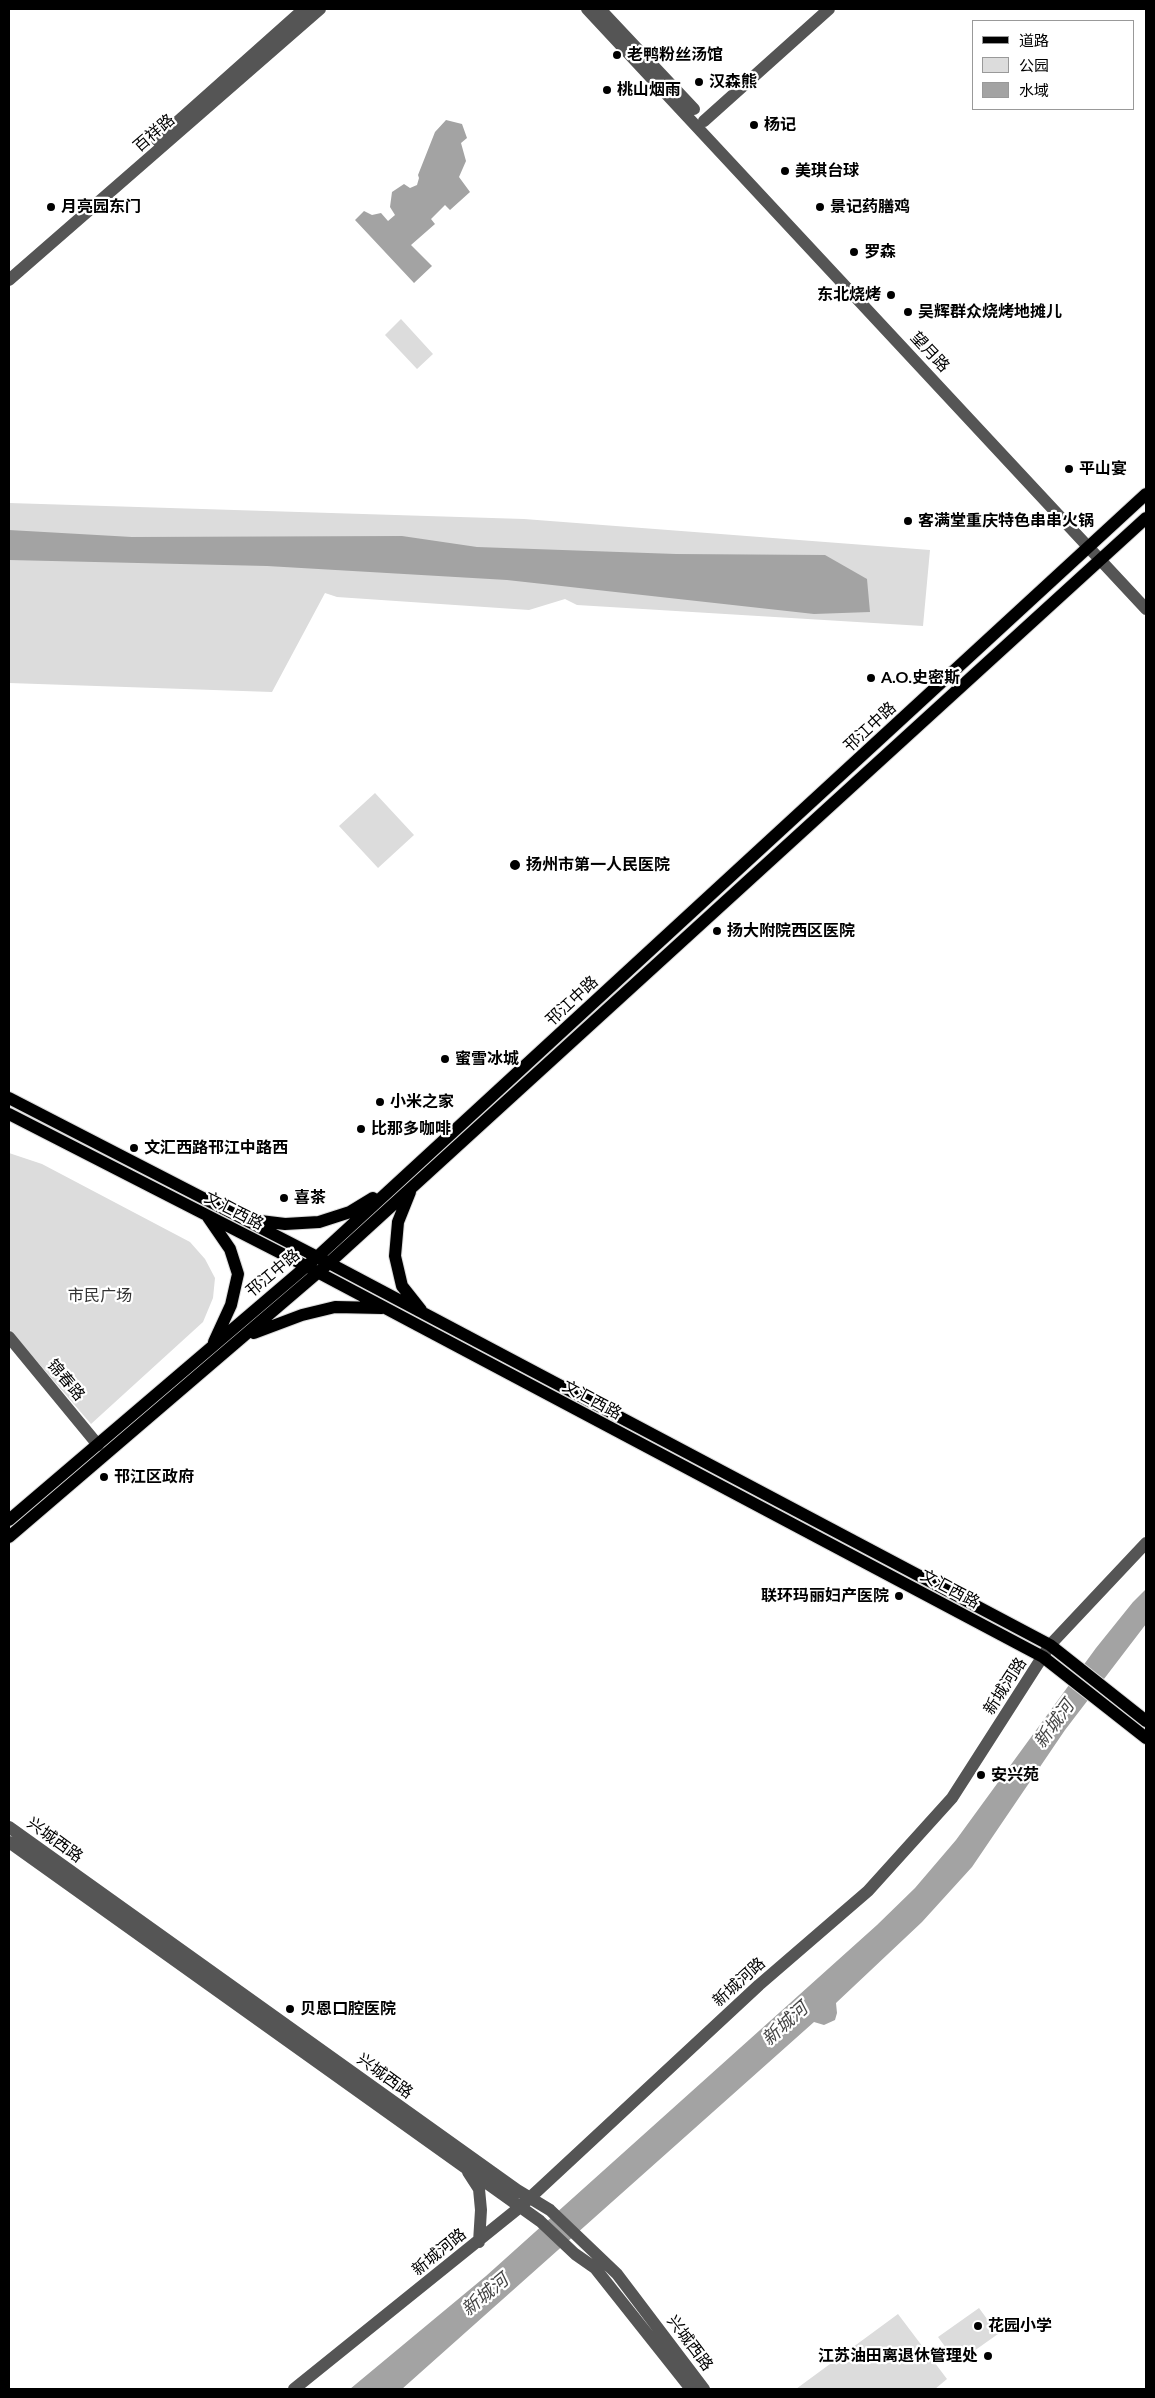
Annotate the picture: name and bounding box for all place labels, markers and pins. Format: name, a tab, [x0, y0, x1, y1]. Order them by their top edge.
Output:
place label: 老鸭粉丝汤馆	[627, 45, 723, 65]
marker: 老鸭粉丝汤馆	[611, 49, 623, 61]
place label: 汉森熊	[709, 72, 757, 92]
marker: 汉森熊	[693, 76, 705, 88]
place label: 桃山烟雨	[617, 80, 681, 100]
marker: 桃山烟雨	[601, 84, 613, 96]
place label: 杨记	[764, 115, 796, 135]
marker: 杨记	[748, 119, 760, 131]
place label: 美琪台球	[795, 161, 859, 181]
marker: 美琪台球	[779, 165, 791, 177]
place label: 月亮园东门	[61, 197, 141, 217]
place label: 景记药膳鸡	[830, 197, 910, 217]
marker: 月亮园东门	[45, 201, 57, 213]
marker: 景记药膳鸡	[814, 201, 826, 213]
place label: 罗森	[864, 242, 896, 262]
marker: 罗森	[848, 246, 860, 258]
place label: 东北烧烤	[817, 285, 881, 305]
marker: 东北烧烤	[885, 289, 897, 301]
place label: 吴辉群众烧烤地摊儿	[918, 302, 1062, 322]
marker: 吴辉群众烧烤地摊儿	[902, 306, 914, 318]
place label: 平山宴	[1079, 459, 1127, 479]
marker: 平山宴	[1063, 463, 1075, 475]
place label: 客满堂重庆特色串串火锅	[918, 511, 1094, 531]
marker: 客满堂重庆特色串串火锅	[902, 515, 914, 527]
place label: A.O.史密斯	[881, 668, 960, 688]
marker: A.O.史密斯	[865, 672, 877, 684]
place label: 扬州市第一人民医院	[526, 855, 670, 875]
marker: 扬州市第一人民医院	[508, 858, 522, 872]
place label: 扬大附院西区医院	[727, 921, 855, 941]
marker: 扬大附院西区医院	[711, 925, 723, 937]
place label: 蜜雪冰城	[455, 1049, 519, 1069]
marker: 蜜雪冰城	[439, 1053, 451, 1065]
place label: 小米之家	[390, 1092, 454, 1112]
marker: 小米之家	[374, 1096, 386, 1108]
place label: 比那多咖啡	[371, 1119, 451, 1139]
marker: 比那多咖啡	[355, 1123, 367, 1135]
place label: 文汇西路邗江中路西	[144, 1138, 288, 1158]
marker: 文汇西路邗江中路西	[128, 1142, 140, 1154]
place label: 喜茶	[294, 1188, 326, 1208]
marker: 喜茶	[278, 1192, 290, 1204]
place label: 邗江区政府	[114, 1467, 194, 1487]
marker: 邗江区政府	[98, 1471, 110, 1483]
place label: 联环玛丽妇产医院	[761, 1586, 889, 1606]
marker: 联环玛丽妇产医院	[893, 1590, 905, 1602]
place label: 安兴苑	[991, 1765, 1039, 1785]
marker: 安兴苑	[975, 1769, 987, 1781]
place label: 贝恩口腔医院	[300, 1999, 396, 2019]
marker: 贝恩口腔医院	[284, 2003, 296, 2015]
place label: 花园小学	[988, 2316, 1052, 2336]
marker: 花园小学	[972, 2320, 984, 2332]
place label: 江苏油田离退休管理处	[818, 2346, 978, 2366]
marker: 江苏油田离退休管理处	[982, 2350, 994, 2362]

